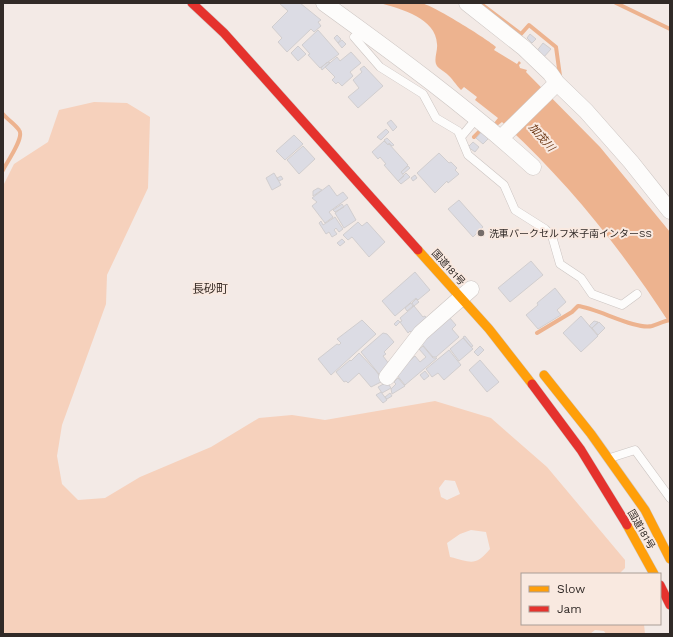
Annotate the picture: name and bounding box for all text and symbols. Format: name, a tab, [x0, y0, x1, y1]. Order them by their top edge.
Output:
water label: 加茂川	[526, 121, 558, 155]
marker: 洗車パークセルフ米子南インターSS	[476, 228, 486, 238]
place label: 洗車パークセルフ米子南インターSS	[489, 228, 652, 239]
street label: 国道181号	[430, 247, 467, 287]
district label: 長砂町	[192, 282, 228, 296]
street label: 国道181号	[626, 507, 657, 551]
legend	[521, 573, 661, 625]
text: Slow	[557, 582, 585, 596]
text: Jam	[557, 602, 582, 616]

